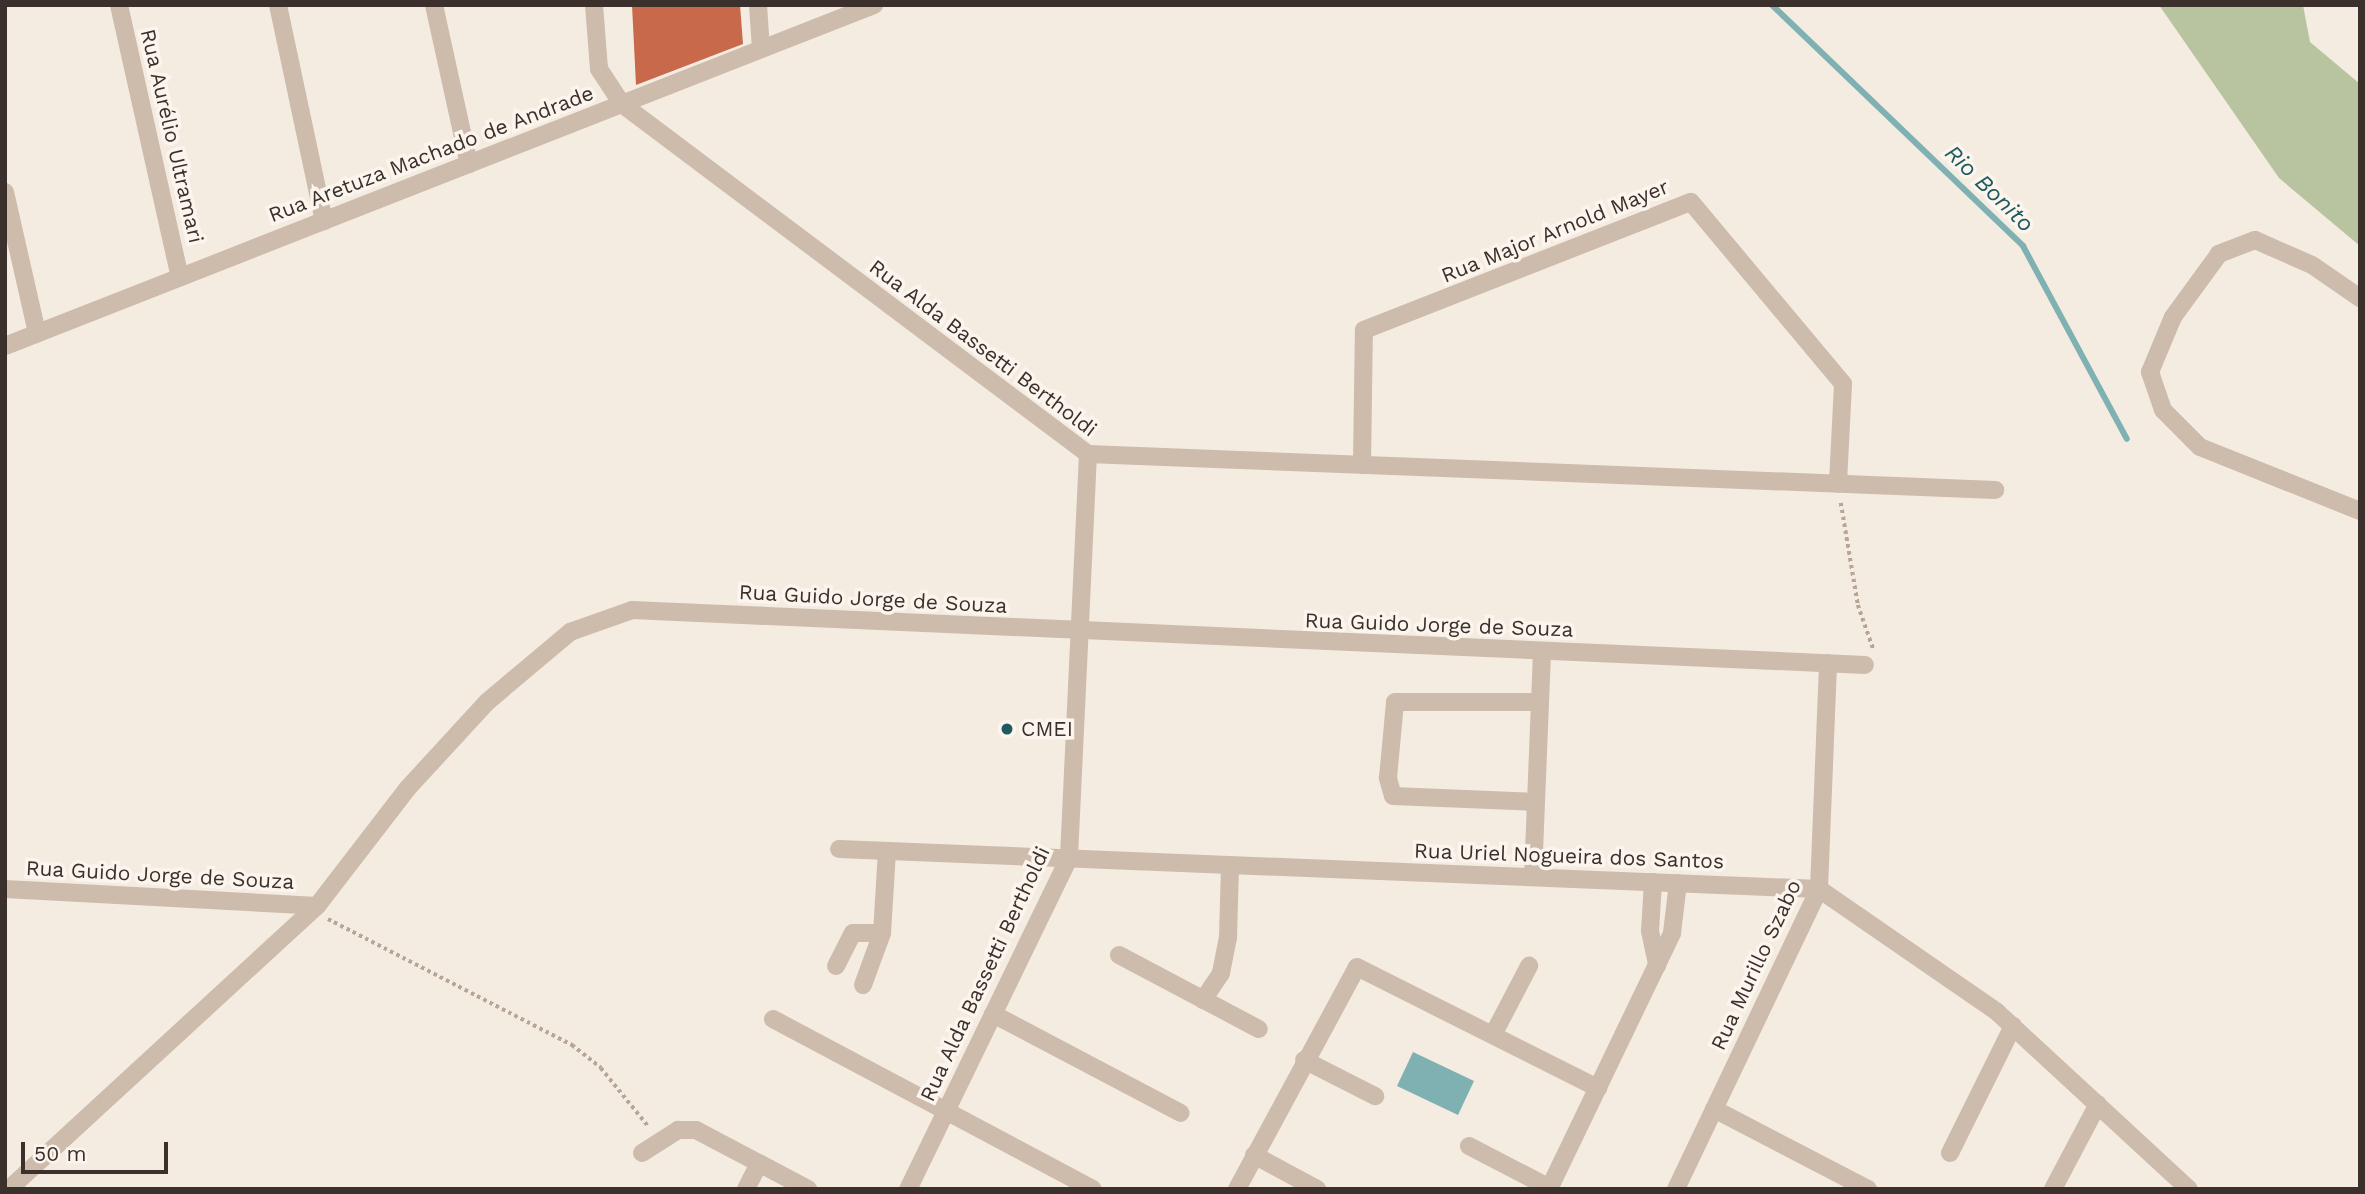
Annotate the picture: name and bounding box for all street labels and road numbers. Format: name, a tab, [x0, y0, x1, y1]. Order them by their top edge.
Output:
street label: Rua Aurélio Ultramari	[135, 26, 209, 246]
street label: Rua Aretuza Machado de Andrade	[264, 80, 598, 228]
street label: Rua Major Arnold Mayer	[1437, 173, 1673, 289]
street label: Rua Alda Bassetti Bertholdi	[864, 254, 1102, 442]
street label: Rua Guido Jorge de Souza	[738, 579, 1008, 619]
street label: Rua Guido Jorge de Souza	[1304, 608, 1574, 642]
street label: Rua Uriel Nogueira dos Santos	[1413, 838, 1725, 874]
street label: Rua Alda Bassetti Bertholdi	[914, 842, 1056, 1106]
street label: Rua Guido Jorge de Souza	[25, 855, 295, 895]
street label: Rua Murillo Szabo	[1705, 876, 1807, 1054]

